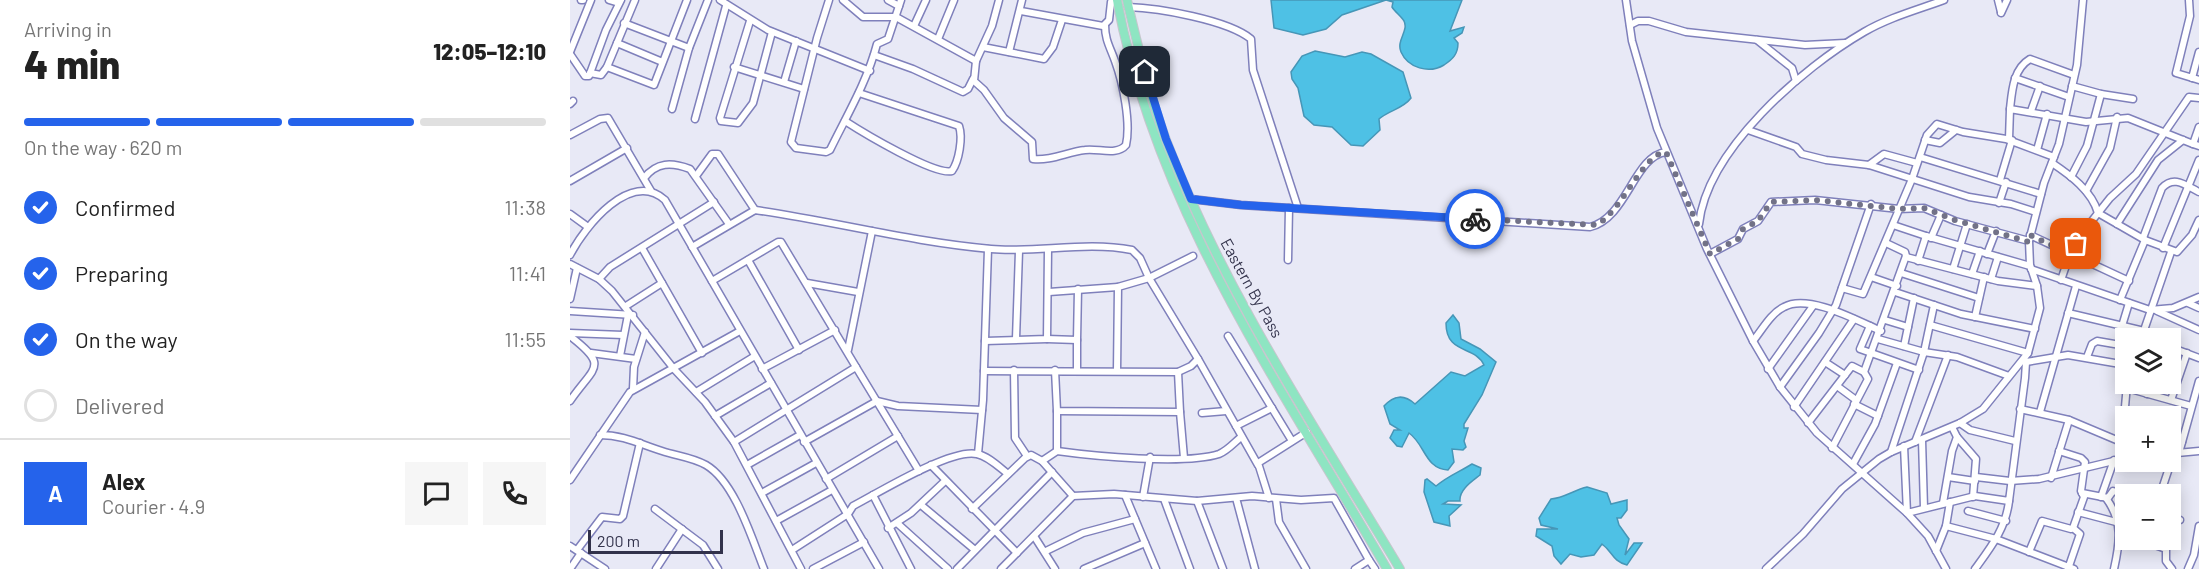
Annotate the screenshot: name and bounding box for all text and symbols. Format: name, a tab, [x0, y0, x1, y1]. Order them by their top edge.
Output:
text: Arriving in	[24, 17, 112, 41]
text: 12:05–12:10	[433, 38, 546, 64]
text: 4 min	[24, 40, 120, 87]
pin	[1119, 46, 1170, 97]
icon: home	[1128, 55, 1161, 88]
text: On the way · 620 m	[24, 135, 182, 159]
courier	[1445, 189, 1505, 249]
icon: check	[24, 191, 57, 224]
text: Confirmed	[75, 194, 175, 220]
text: 11:38	[504, 195, 546, 219]
icon: bike	[1459, 203, 1492, 236]
pin	[2050, 218, 2101, 269]
icon: bag	[2059, 227, 2092, 260]
street label: Eastern By Pass	[1217, 235, 1288, 341]
icon: check	[24, 257, 57, 290]
text: Preparing	[75, 260, 168, 286]
text: 11:41	[509, 261, 546, 285]
icon: check	[24, 323, 57, 356]
text: On the way	[75, 326, 178, 352]
text: 11:55	[505, 327, 546, 351]
map controls	[2115, 328, 2181, 550]
button: layers	[2115, 328, 2181, 394]
text: Delivered	[75, 392, 164, 418]
button: +	[2115, 406, 2181, 472]
button: chat	[405, 462, 468, 525]
button: phone	[483, 462, 546, 525]
text: Alex	[102, 468, 145, 494]
text: A	[48, 480, 63, 506]
button: −	[2115, 484, 2181, 550]
text: Courier · 4.9	[102, 494, 205, 518]
scale bar	[588, 527, 723, 554]
text: 200 m	[597, 531, 640, 550]

